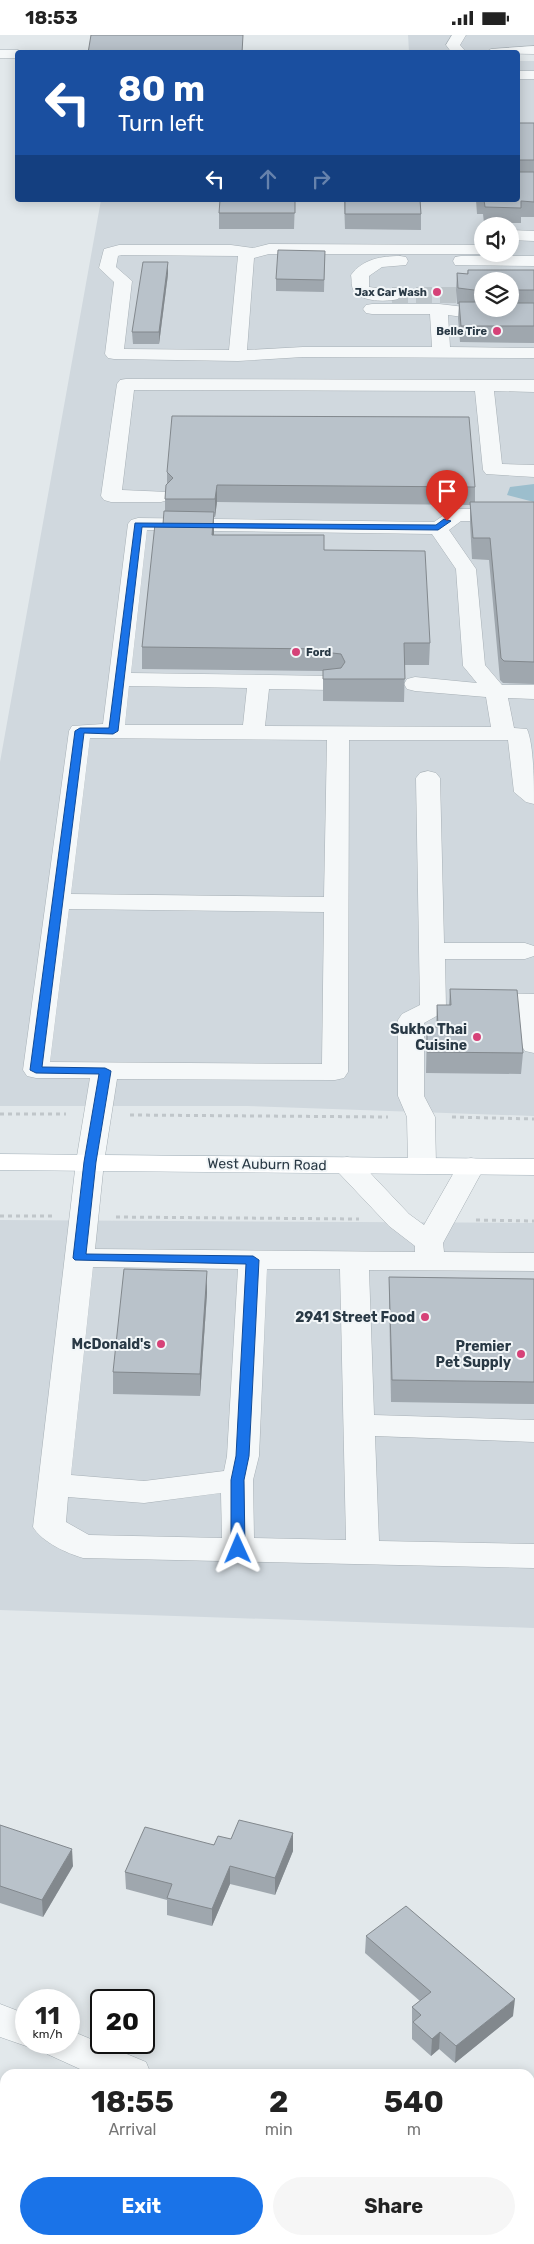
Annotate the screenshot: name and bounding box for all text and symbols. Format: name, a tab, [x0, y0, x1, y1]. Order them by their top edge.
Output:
text: 18:53	[25, 6, 78, 29]
text: 80 m	[118, 68, 205, 110]
icon: left	[35, 70, 100, 135]
text: Turn left	[118, 110, 204, 137]
icon: left	[201, 165, 229, 193]
icon: ahead	[254, 165, 282, 193]
icon: right	[307, 165, 335, 193]
map controls	[474, 217, 519, 317]
button: sound	[474, 217, 519, 262]
button: layers	[474, 272, 519, 317]
place label: Jax Car Wash	[354, 286, 427, 299]
marker: Jax Car Wash	[431, 286, 443, 298]
place label: Belle Tire	[436, 325, 487, 338]
marker: Belle Tire	[491, 325, 503, 337]
pin	[426, 470, 468, 521]
icon: arrive	[433, 477, 461, 505]
marker: Ford	[290, 646, 302, 658]
place label: Ford	[306, 646, 331, 659]
place label: Sukho Thai Cuisine	[390, 1021, 467, 1054]
marker: Sukho Thai Cuisine	[471, 1031, 483, 1043]
street label: West Auburn Road	[207, 1155, 327, 1174]
place label: 2941 Street Food	[295, 1309, 415, 1326]
marker: 2941 Street Food	[419, 1311, 431, 1323]
place label: McDonald's	[72, 1336, 151, 1353]
marker: McDonald's	[155, 1338, 167, 1350]
place label: Premier Pet Supply	[436, 1338, 512, 1371]
marker: Premier Pet Supply	[515, 1348, 527, 1360]
position arrow	[211, 1522, 263, 1574]
speed limit sign: 20	[90, 1989, 155, 2054]
text: 11	[35, 2001, 60, 2030]
text: km/h	[33, 2027, 62, 2041]
text: 18:55	[91, 2084, 174, 2120]
text: 2	[269, 2084, 288, 2120]
text: 540	[384, 2084, 444, 2120]
text: Arrival	[108, 2120, 156, 2139]
text: min	[265, 2120, 293, 2139]
text: m	[407, 2120, 421, 2139]
button: Exit	[20, 2177, 263, 2235]
button: Share	[273, 2177, 515, 2235]

